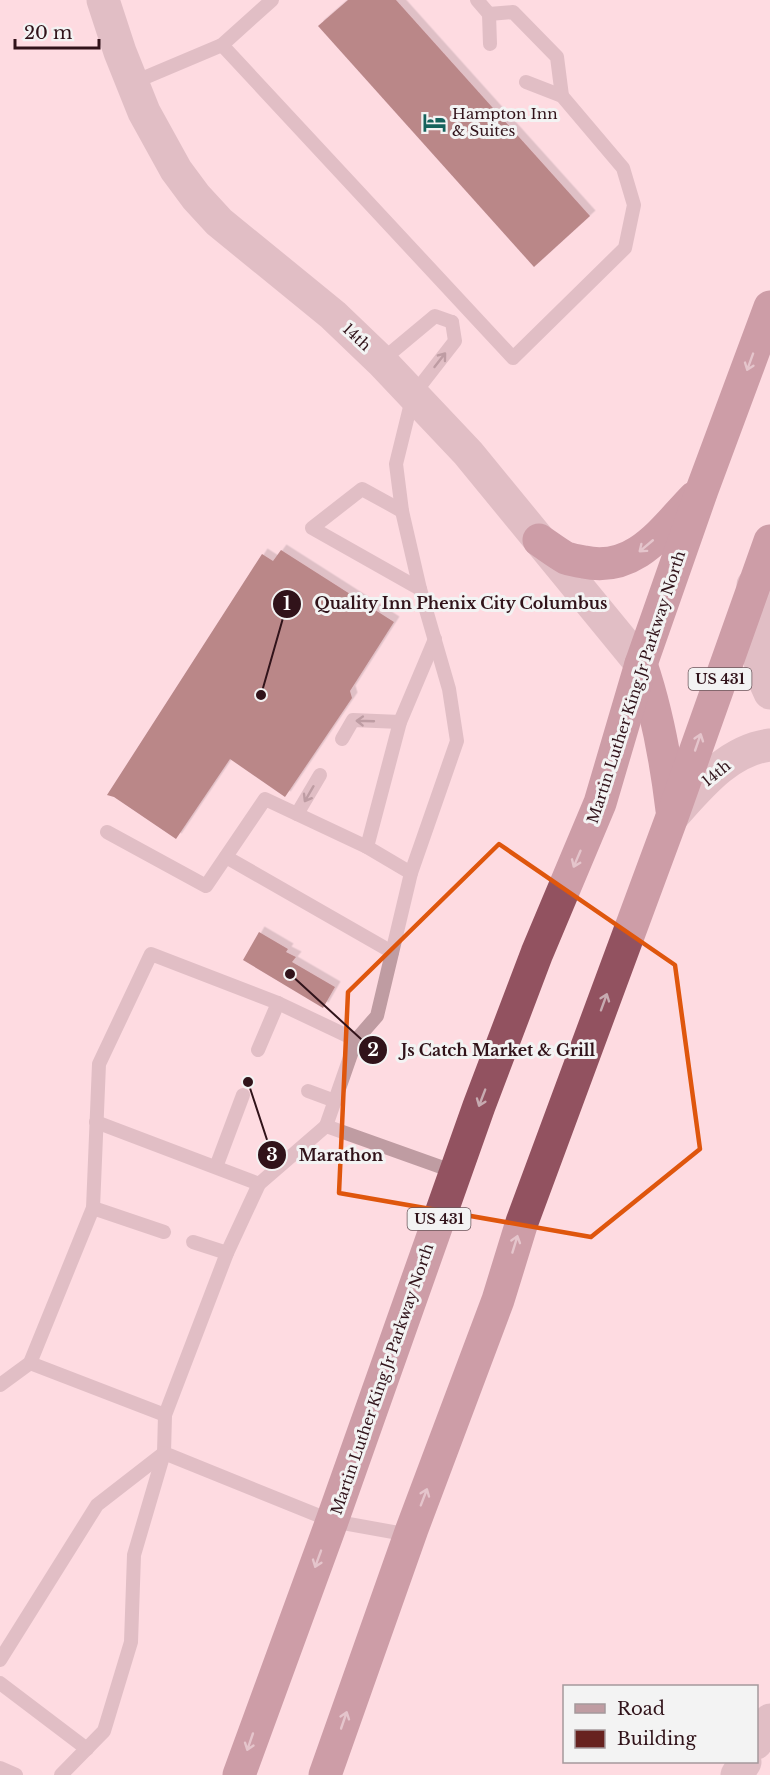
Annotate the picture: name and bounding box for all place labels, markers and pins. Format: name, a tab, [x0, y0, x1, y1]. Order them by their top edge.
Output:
place label: Hampton Inn & Suites	[452, 104, 557, 140]
hotel icon: Hampton Inn & Suites	[421, 109, 447, 135]
callout: Quality Inn Phenix City Columbus	[272, 587, 620, 621]
callout: Js Catch Market & Grill	[358, 1033, 607, 1067]
callout: Marathon	[257, 1138, 395, 1172]

